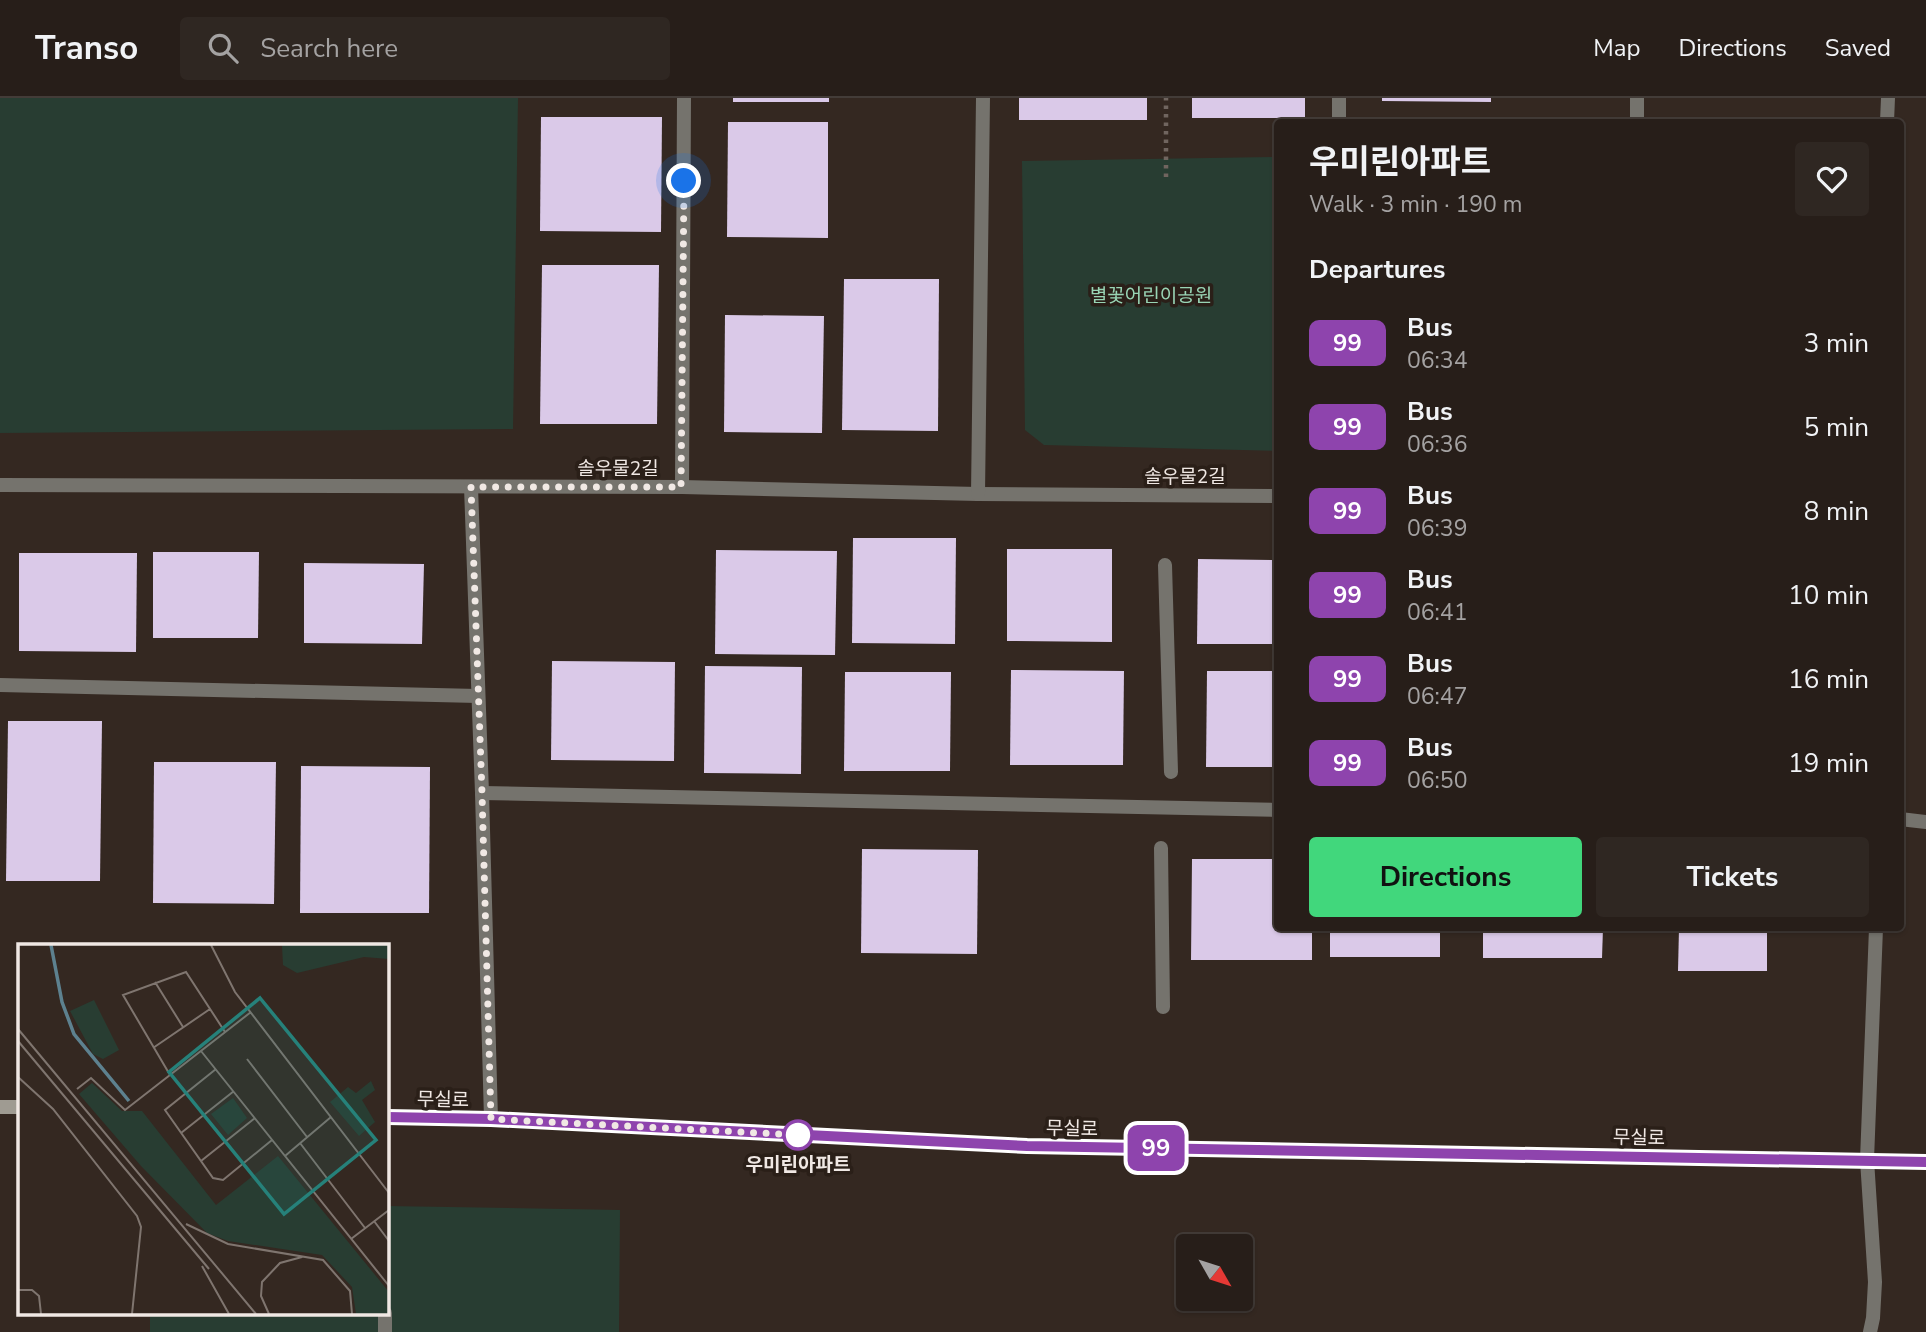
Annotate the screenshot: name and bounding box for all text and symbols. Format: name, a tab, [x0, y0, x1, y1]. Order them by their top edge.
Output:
search box	[180, 17, 670, 80]
text: Transo	[35, 26, 138, 71]
icon: search	[204, 29, 242, 67]
text: Search here	[260, 31, 398, 66]
text: Map	[1593, 32, 1640, 64]
text: Directions	[1678, 32, 1787, 64]
text: Saved	[1825, 32, 1891, 64]
text: 우미린아파트	[1309, 140, 1491, 185]
button: heart	[1795, 142, 1869, 216]
your location	[666, 163, 701, 198]
text: Walk · 3 min · 190 m	[1309, 189, 1522, 220]
text: Departures	[1309, 252, 1445, 287]
park label: 별꽃어린이공원	[1090, 283, 1212, 309]
text: Bus	[1407, 310, 1453, 345]
text: 3 min	[1804, 326, 1869, 361]
text: 99	[1333, 327, 1362, 359]
text: 06:34	[1407, 345, 1467, 376]
text: Bus	[1407, 394, 1453, 429]
text: 5 min	[1804, 410, 1869, 445]
text: 99	[1333, 411, 1362, 443]
text: 06:36	[1407, 429, 1467, 460]
street label: 솔우물2길	[577, 456, 659, 482]
street label: 솔우물2길	[1144, 464, 1226, 490]
text: Bus	[1407, 478, 1453, 513]
text: 8 min	[1804, 494, 1869, 529]
text: 99	[1333, 495, 1362, 527]
text: 06:39	[1407, 513, 1467, 544]
text: Bus	[1407, 562, 1453, 597]
text: 10 min	[1788, 578, 1869, 613]
text: 99	[1333, 579, 1362, 611]
text: 06:41	[1407, 597, 1467, 628]
text: Bus	[1407, 646, 1453, 681]
text: 16 min	[1788, 662, 1869, 697]
text: 99	[1333, 663, 1362, 695]
text: 06:47	[1407, 681, 1467, 712]
text: Bus	[1407, 730, 1453, 765]
text: 19 min	[1788, 746, 1869, 781]
text: 99	[1333, 747, 1362, 779]
text: 06:50	[1407, 765, 1467, 796]
button: Directions	[1309, 837, 1582, 917]
button: Tickets	[1596, 837, 1869, 917]
inset map	[18, 944, 388, 1314]
street label: 무실로	[417, 1087, 469, 1113]
street label: 무실로	[1046, 1116, 1098, 1142]
marker: 우미린아파트	[783, 1120, 813, 1150]
line badge: 99	[1124, 1125, 1188, 1171]
street label: 무실로	[1613, 1125, 1665, 1151]
text: 99	[1142, 1132, 1170, 1164]
place label: 우미린아파트	[746, 1152, 850, 1178]
north arrow	[1176, 1234, 1253, 1311]
map controls	[1176, 1234, 1253, 1311]

